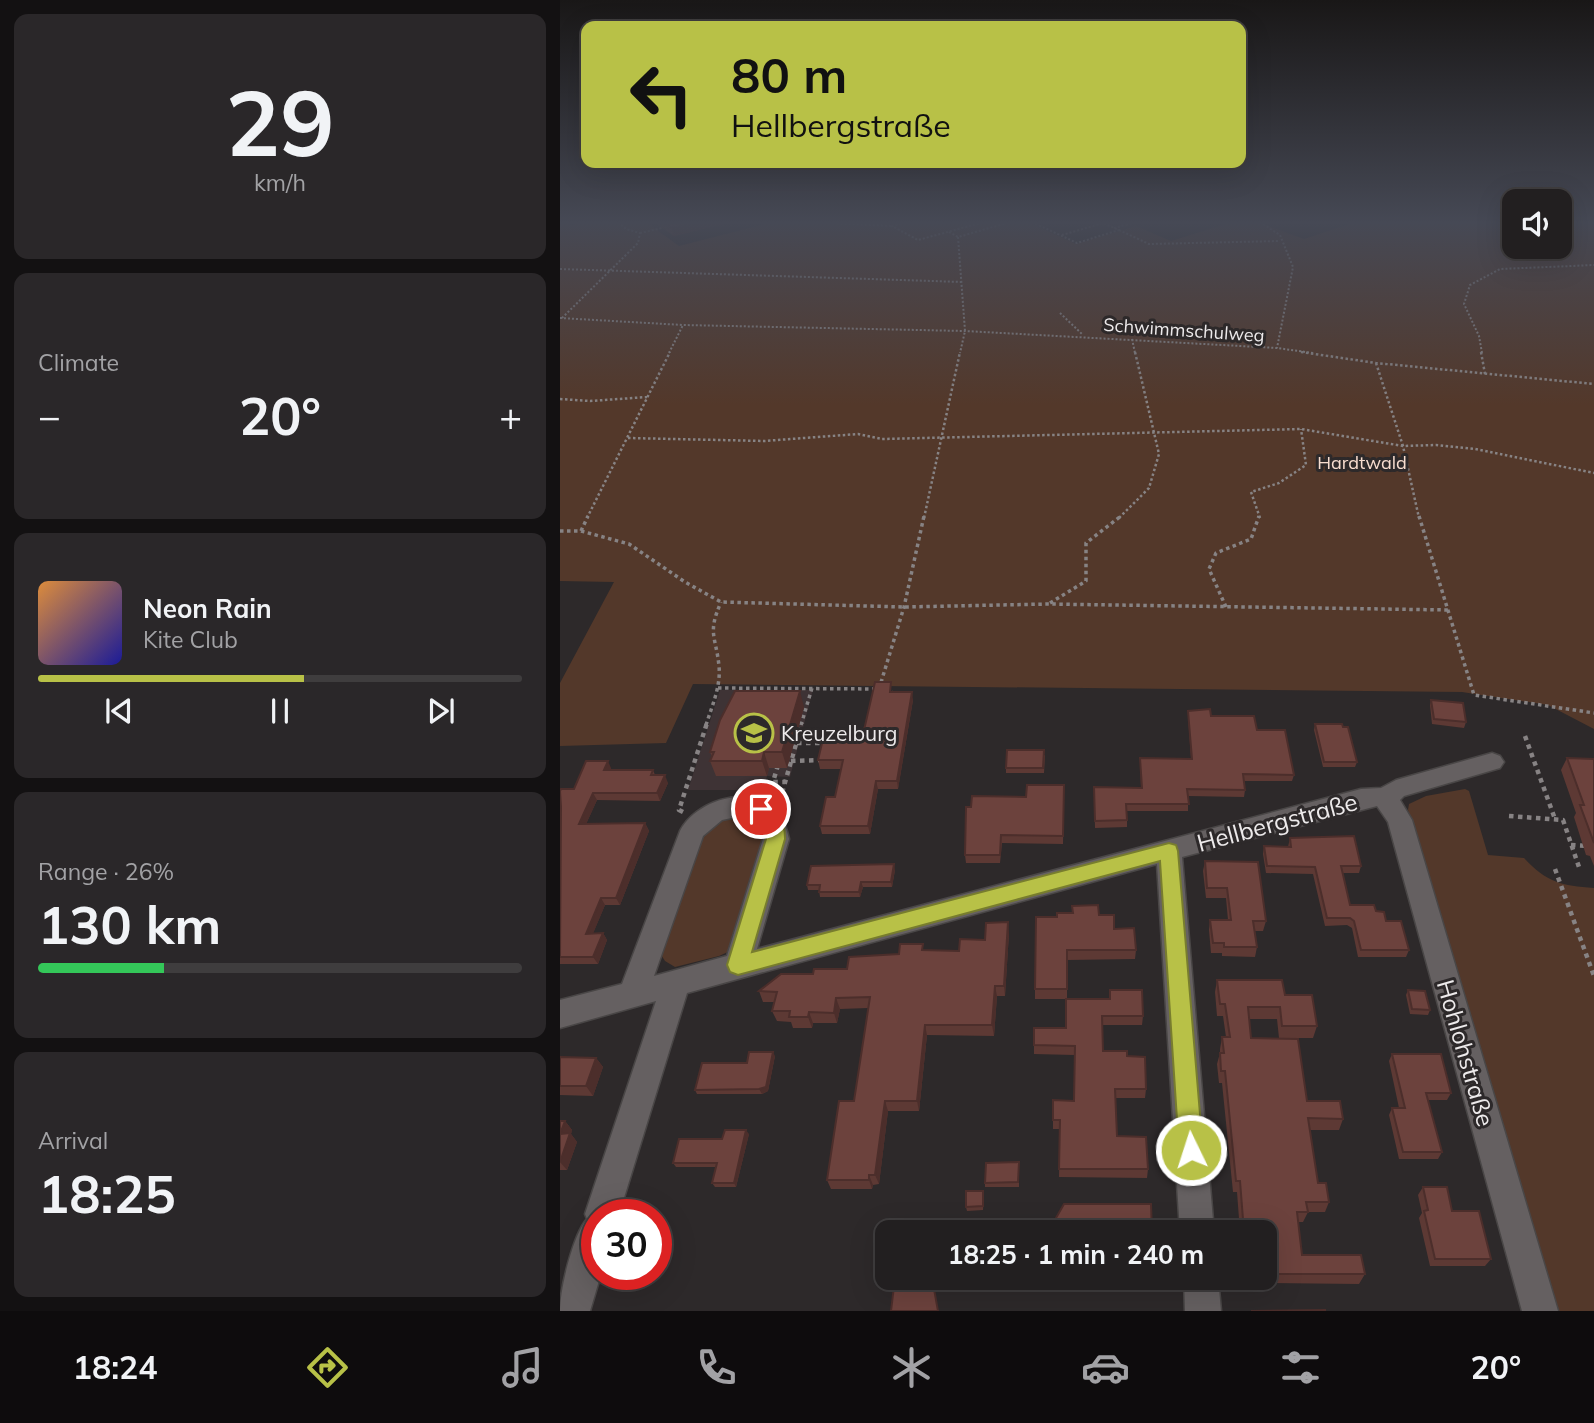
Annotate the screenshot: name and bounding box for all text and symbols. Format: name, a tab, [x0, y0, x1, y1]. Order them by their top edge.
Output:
text: 80 m	[731, 44, 847, 105]
icon: left	[616, 49, 707, 140]
text: 29	[225, 65, 335, 179]
text: Hellbergstraße	[731, 105, 951, 145]
text: km/h	[254, 168, 306, 197]
map controls	[1502, 189, 1572, 259]
button: sound	[1502, 189, 1572, 259]
street label: Schwimmschulweg	[1103, 313, 1265, 347]
text: Climate	[38, 348, 119, 377]
text: 20°	[239, 383, 321, 448]
text: −	[38, 392, 61, 440]
text: +	[499, 392, 522, 440]
park label: Hardtwald	[1317, 451, 1407, 474]
text: Neon Rain	[143, 592, 272, 625]
text: Kite Club	[143, 625, 238, 654]
icon: previous	[100, 692, 138, 730]
icon: pause	[261, 692, 299, 730]
icon: next	[422, 692, 460, 730]
school or university icon: Kreuzelburg	[733, 712, 775, 754]
place label: Kreuzelburg	[781, 720, 897, 746]
pin	[731, 779, 791, 839]
street label: Hellbergstraße	[1194, 786, 1360, 858]
icon: arrive	[742, 790, 780, 828]
text: Range · 26%	[38, 857, 174, 886]
text: 130 km	[38, 892, 221, 957]
street label: Hohlohstraße	[1431, 976, 1501, 1130]
position arrow	[1154, 1113, 1228, 1187]
text: Arrival	[38, 1126, 108, 1155]
text: 18:25	[38, 1161, 176, 1226]
speed limit sign: 30	[581, 1199, 672, 1290]
text: 18:25 · 1 min · 240 m	[948, 1238, 1204, 1271]
icon: directions	[303, 1343, 352, 1392]
icon: music	[498, 1343, 547, 1392]
icon: phone	[692, 1343, 741, 1392]
icon: climate	[887, 1343, 936, 1392]
icon: car	[1081, 1343, 1130, 1392]
icon: filters	[1276, 1343, 1325, 1392]
text: 18:24	[73, 1347, 158, 1387]
text: 20°	[1471, 1347, 1521, 1387]

